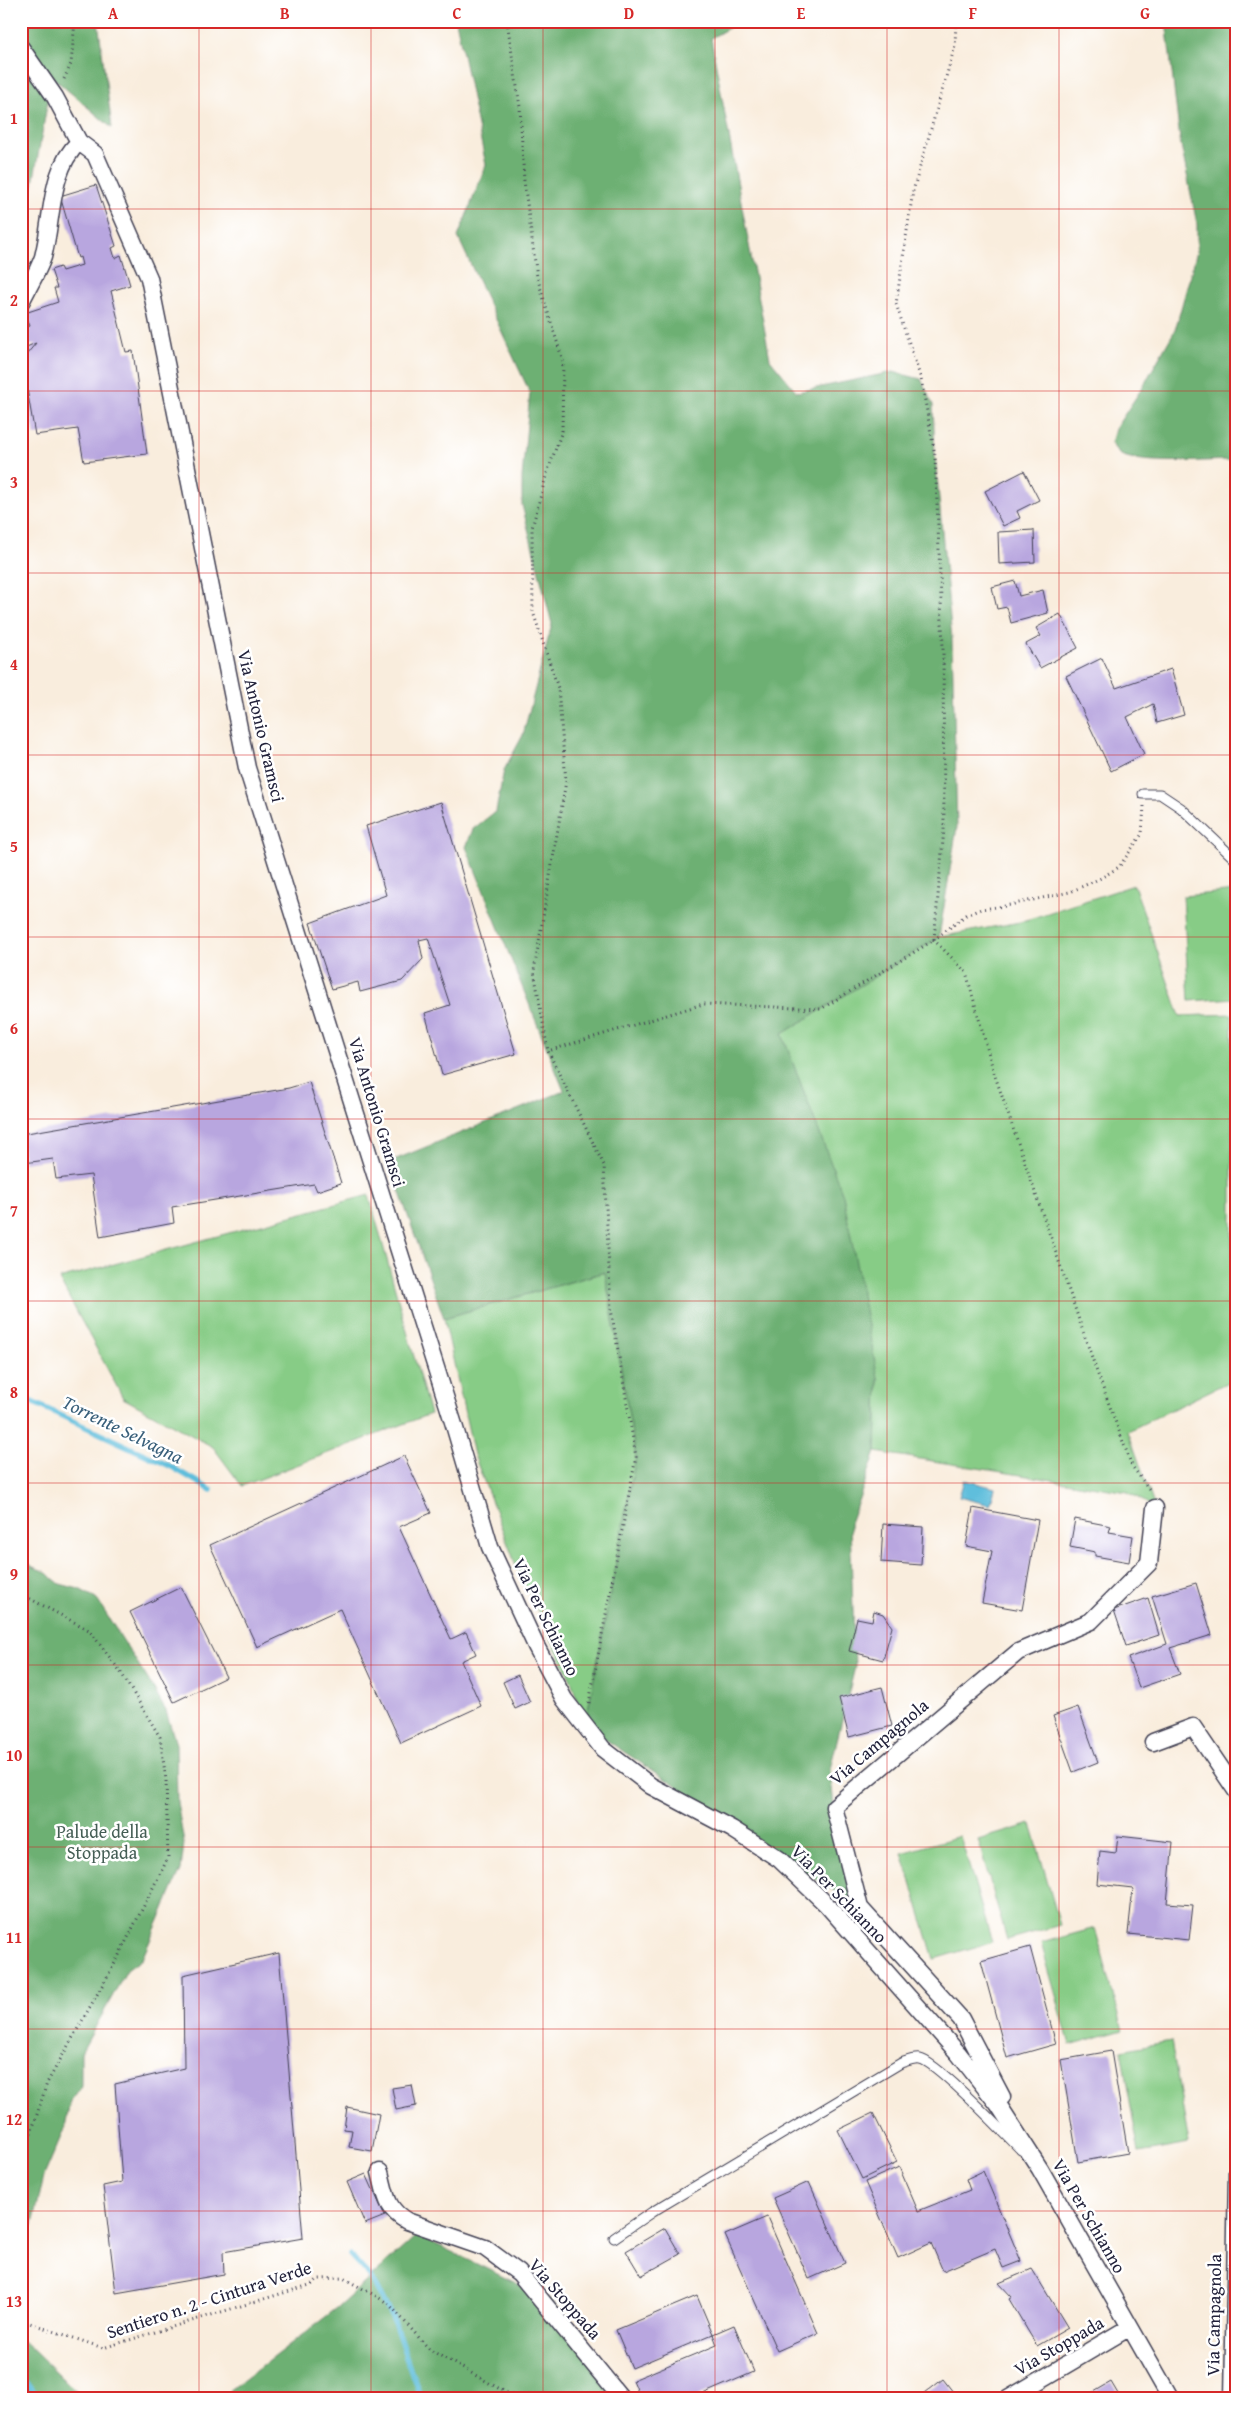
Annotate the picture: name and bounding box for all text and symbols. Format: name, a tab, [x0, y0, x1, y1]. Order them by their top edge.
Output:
text: A	[108, 1, 119, 25]
text: B	[280, 1, 290, 25]
text: C	[452, 1, 462, 25]
text: D	[624, 1, 634, 25]
text: E	[797, 1, 806, 25]
text: F	[969, 1, 977, 25]
text: G	[1140, 1, 1150, 25]
text: 1	[10, 106, 18, 130]
text: 2	[10, 288, 18, 312]
text: 3	[10, 470, 18, 494]
street label: Via Antonio Gramsci	[231, 647, 292, 805]
text: 4	[10, 652, 18, 676]
text: 5	[10, 834, 18, 858]
text: 6	[10, 1016, 18, 1040]
street label: Via Antonio Gramsci	[342, 1034, 413, 1190]
text: 7	[10, 1198, 18, 1222]
text: 8	[10, 1380, 18, 1404]
water label: Torrente Selvagna	[58, 1388, 188, 1470]
street label: Via Per Schianno	[506, 1553, 587, 1680]
text: 9	[10, 1562, 18, 1586]
street label: Via Campagnola	[823, 1692, 935, 1791]
text: 10	[6, 1743, 22, 1767]
park label: Palude della Stoppada	[56, 1818, 148, 1866]
street label: Via Per Schianno	[785, 1838, 894, 1949]
text: 11	[6, 1925, 22, 1949]
text: 12	[6, 2107, 22, 2131]
street label: Via Per Schianno	[1046, 2153, 1133, 2278]
street label: Via Stoppada	[522, 2252, 609, 2346]
street label: Via Campagnola	[1199, 2253, 1228, 2376]
street label: Sentiero n. 2 - Cintura Verde	[103, 2254, 315, 2345]
text: 13	[6, 2289, 22, 2313]
street label: Via Stoppada	[1009, 2309, 1109, 2382]

